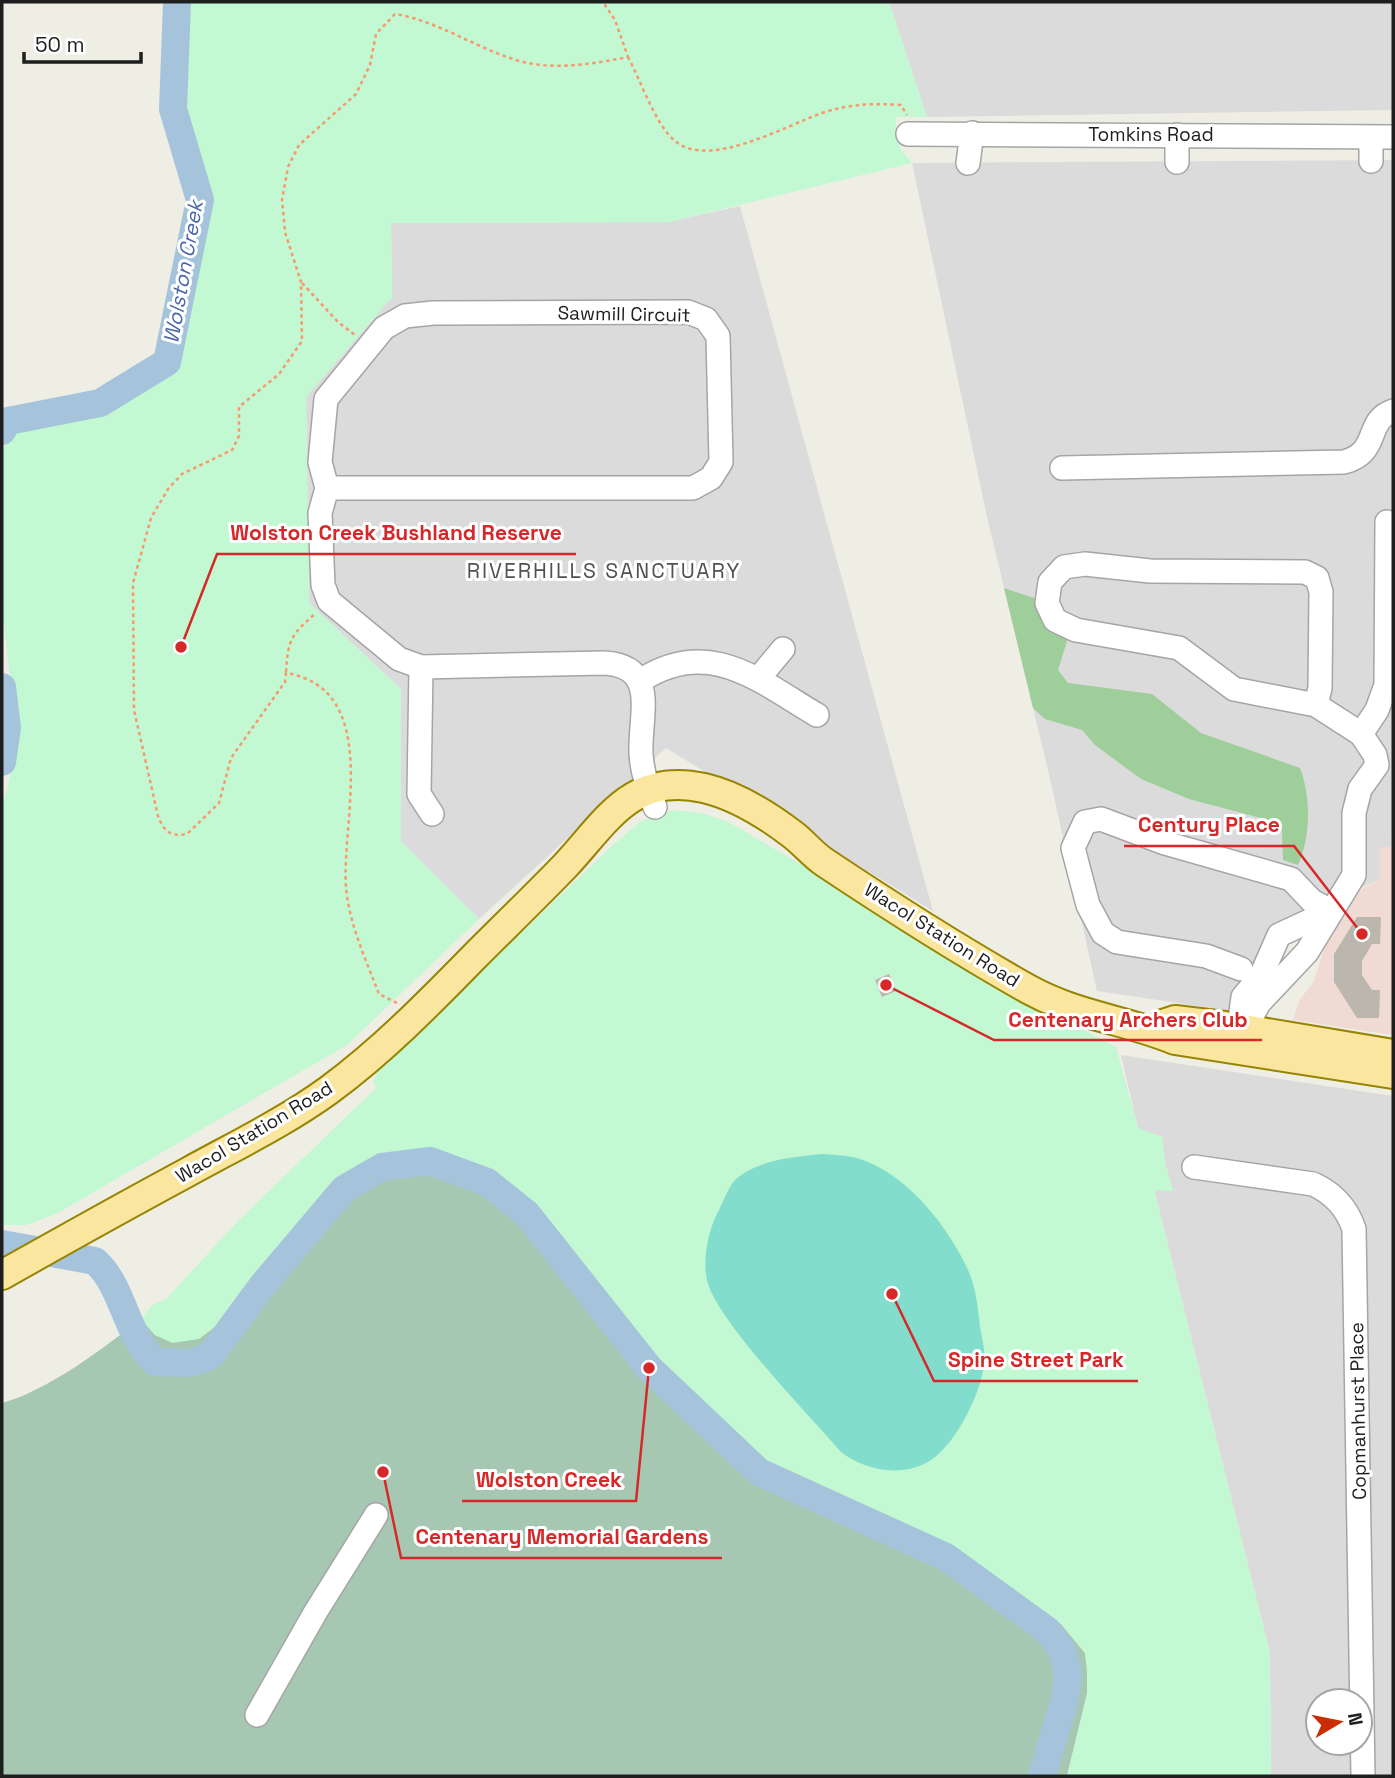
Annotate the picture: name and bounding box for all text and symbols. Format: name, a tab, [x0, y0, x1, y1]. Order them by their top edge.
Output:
scale bar	[24, 21, 142, 65]
text: 50 m	[35, 31, 85, 58]
street label: Tomkins Road	[1088, 122, 1214, 147]
water label: Wolston Creek	[157, 196, 209, 346]
street label: Sawmill Circuit	[557, 300, 691, 328]
callout: Wolston Creek Bushland Reserve	[217, 512, 576, 554]
text: Wolston Creek Bushland Reserve	[230, 519, 562, 546]
district label: RIVERHILLS SANCTUARY	[467, 557, 741, 584]
callout: Century Place	[1124, 804, 1294, 846]
text: Century Place	[1138, 811, 1280, 838]
street label: Wacol Station Road	[860, 877, 1024, 993]
callout: Centenary Archers Club	[994, 998, 1262, 1040]
text: Centenary Archers Club	[1008, 1006, 1248, 1033]
street label: Wacol Station Road	[171, 1075, 337, 1189]
street label: Copmanhurst Place	[1344, 1322, 1372, 1500]
callout: Spine Street Park	[934, 1339, 1138, 1381]
text: Spine Street Park	[948, 1346, 1124, 1373]
callout: Wolston Creek	[462, 1459, 636, 1501]
text: Wolston Creek	[476, 1466, 622, 1493]
callout: Centenary Memorial Gardens	[401, 1516, 722, 1558]
text: Centenary Memorial Gardens	[415, 1523, 709, 1550]
north arrow	[1304, 1687, 1374, 1757]
text: N	[1342, 1711, 1369, 1728]

